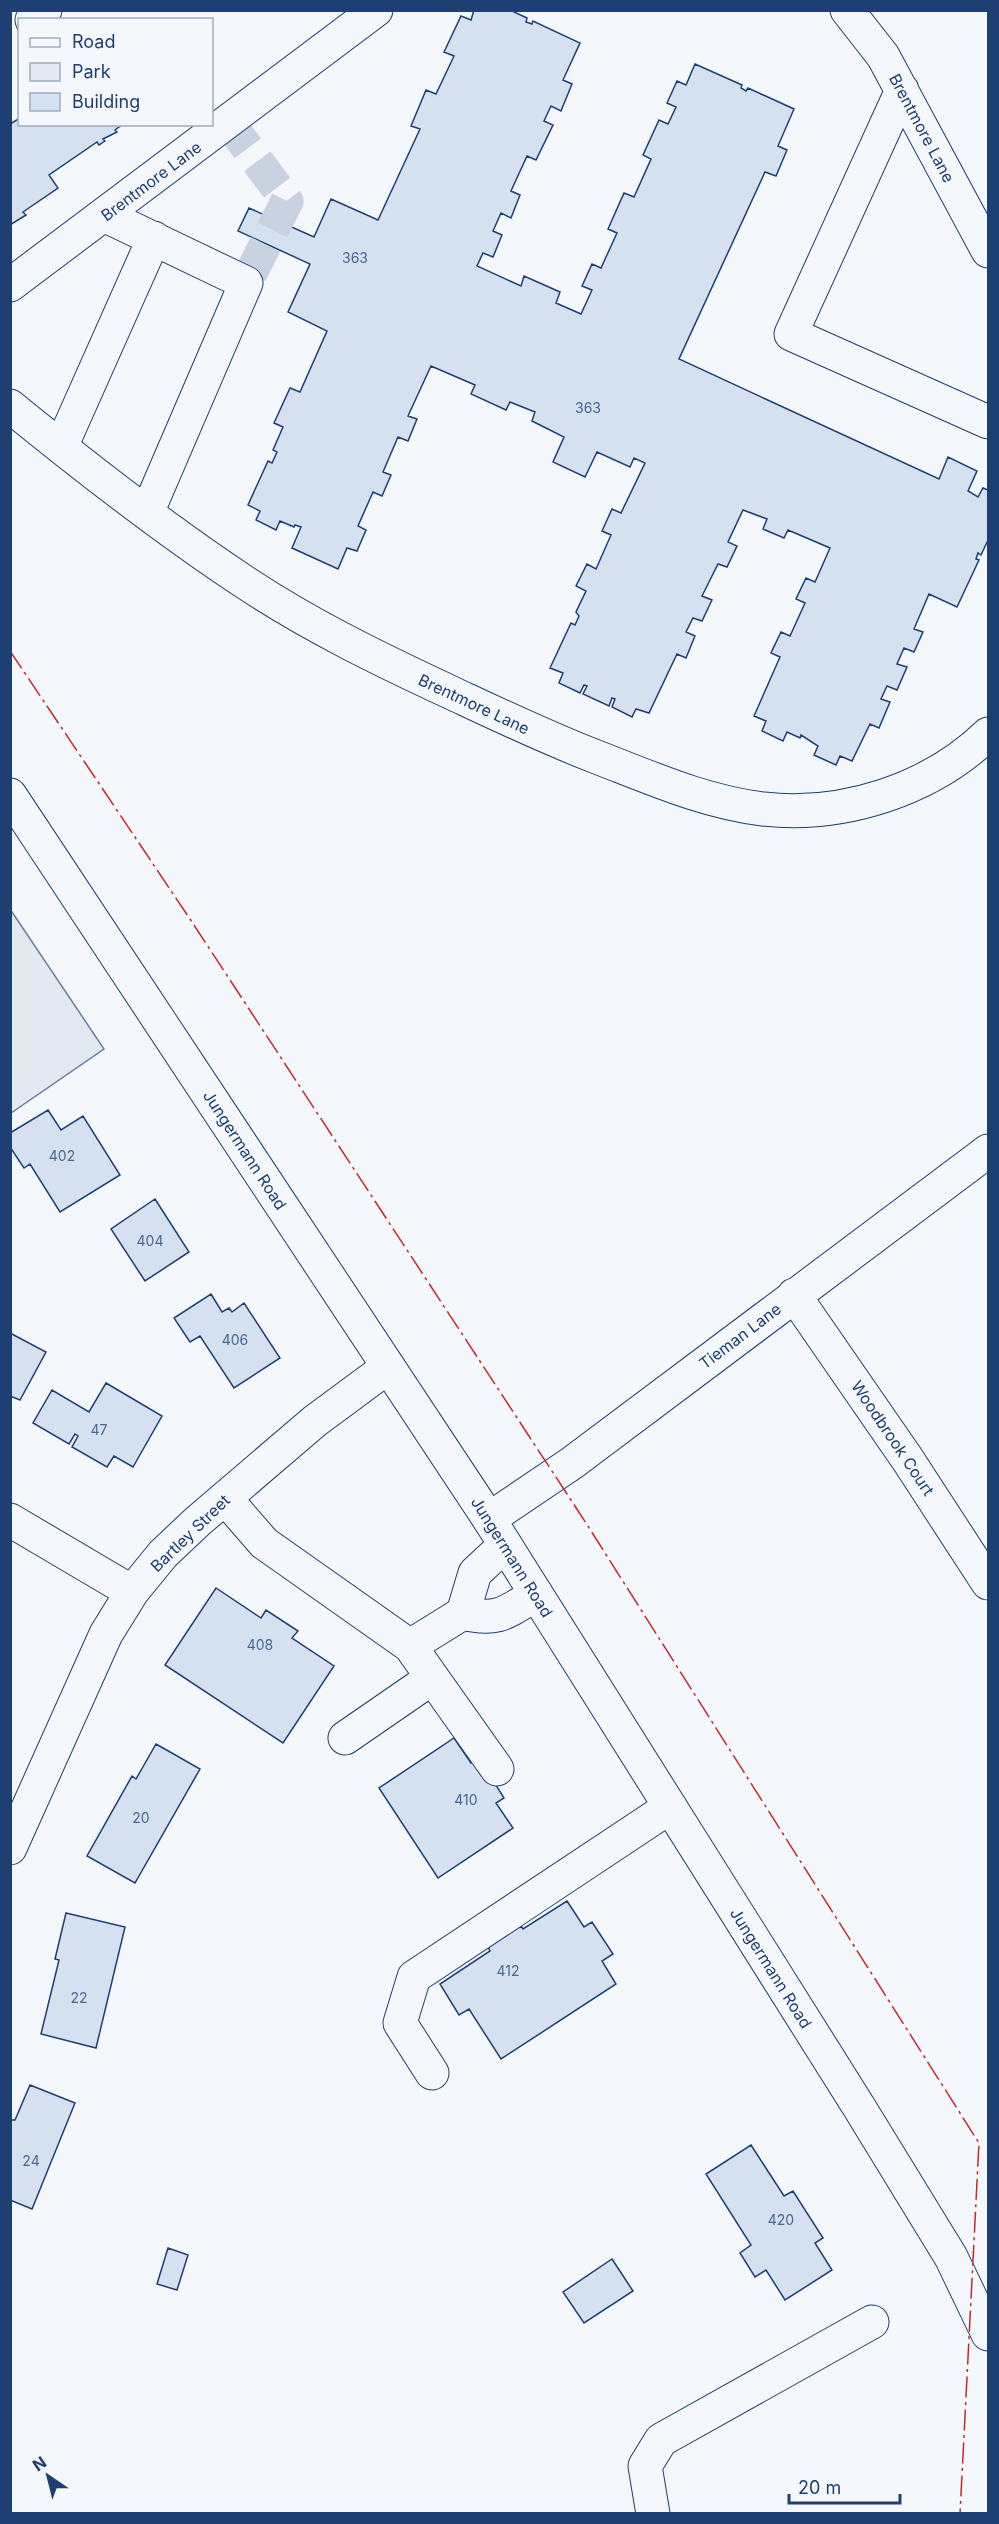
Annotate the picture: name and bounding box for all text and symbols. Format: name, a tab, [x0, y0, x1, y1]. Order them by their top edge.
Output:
legend	[18, 18, 213, 126]
text: Road	[72, 31, 115, 52]
text: Park	[72, 61, 111, 82]
street label: Brentmore Lane	[885, 70, 959, 186]
text: Building	[72, 91, 140, 112]
street label: Brentmore Lane	[97, 137, 205, 225]
house number: 363	[342, 249, 368, 266]
house number: 363	[575, 399, 601, 416]
street label: Brentmore Lane	[415, 670, 533, 738]
street label: Jungermann Road	[199, 1086, 291, 1214]
house number: 402	[49, 1147, 75, 1164]
house number: 404	[137, 1232, 163, 1249]
street label: Tieman Lane	[695, 1299, 785, 1373]
house number: 406	[222, 1331, 248, 1348]
street label: Woodbrook Court	[847, 1377, 939, 1499]
house number: 47	[91, 1421, 108, 1438]
street label: Bartley Street	[146, 1490, 234, 1576]
street label: Jungermann Road	[467, 1493, 557, 1621]
house number: 408	[247, 1636, 273, 1653]
house number: 410	[454, 1791, 478, 1808]
house number: 20	[132, 1809, 150, 1826]
street label: Jungermann Road	[726, 1904, 816, 2032]
house number: 412	[496, 1962, 520, 1979]
house number: 22	[70, 1989, 88, 2006]
house number: 24	[22, 2152, 40, 2169]
house number: 420	[768, 2211, 794, 2228]
north arrow	[18, 2446, 78, 2506]
text: N	[29, 2452, 50, 2475]
scale bar	[789, 2467, 900, 2505]
text: 20 m	[798, 2477, 841, 2498]

